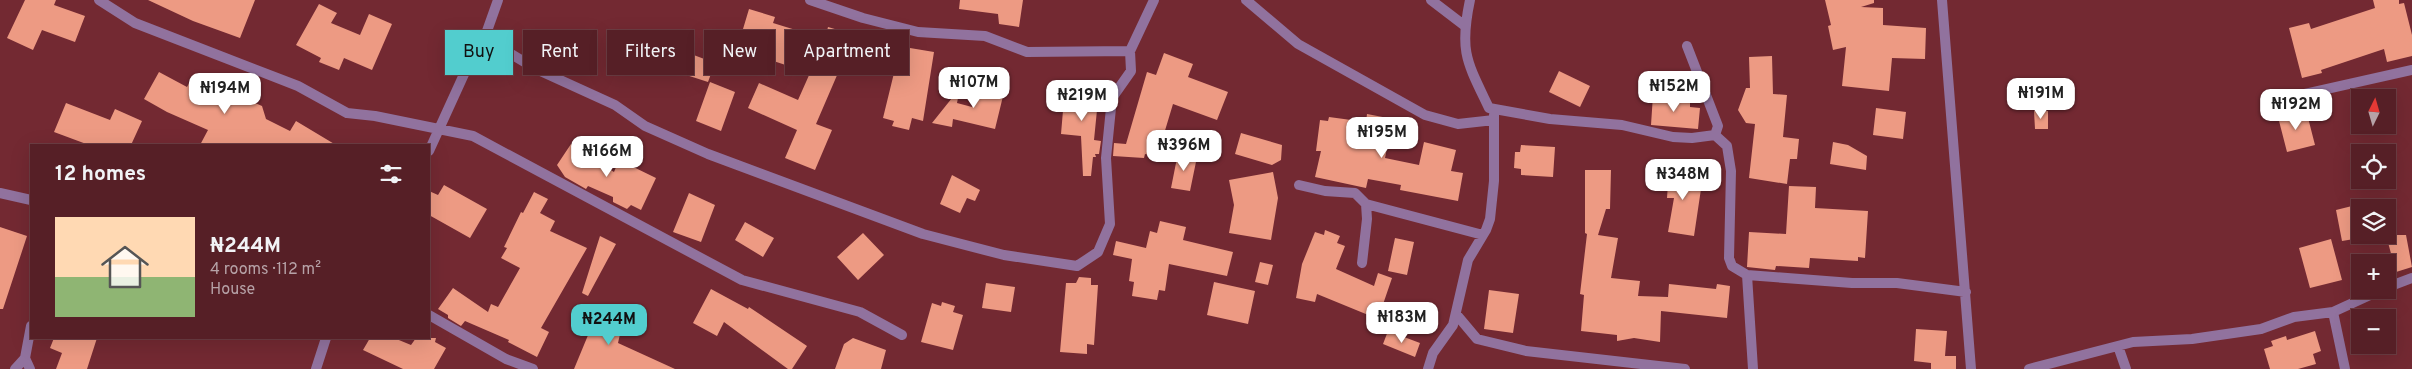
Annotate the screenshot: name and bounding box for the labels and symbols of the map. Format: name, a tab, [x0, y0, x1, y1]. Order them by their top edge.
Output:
pin: ₦107M	[939, 66, 1009, 109]
pin: ₦152M	[1639, 70, 1709, 113]
pin: ₦194M	[190, 72, 260, 115]
pin: ₦191M	[2006, 78, 2076, 120]
pin: ₦219M	[1047, 80, 1117, 122]
pin: ₦192M	[2261, 88, 2331, 131]
north arrow	[2351, 89, 2396, 134]
pin: ₦195M	[1347, 116, 1417, 159]
pin: ₦396M	[1149, 130, 1219, 172]
pin: ₦166M	[572, 136, 642, 178]
pin: ₦348M	[1648, 158, 1718, 201]
pin: ₦183M	[1367, 302, 1437, 344]
pin: ₦244M	[574, 304, 644, 346]

